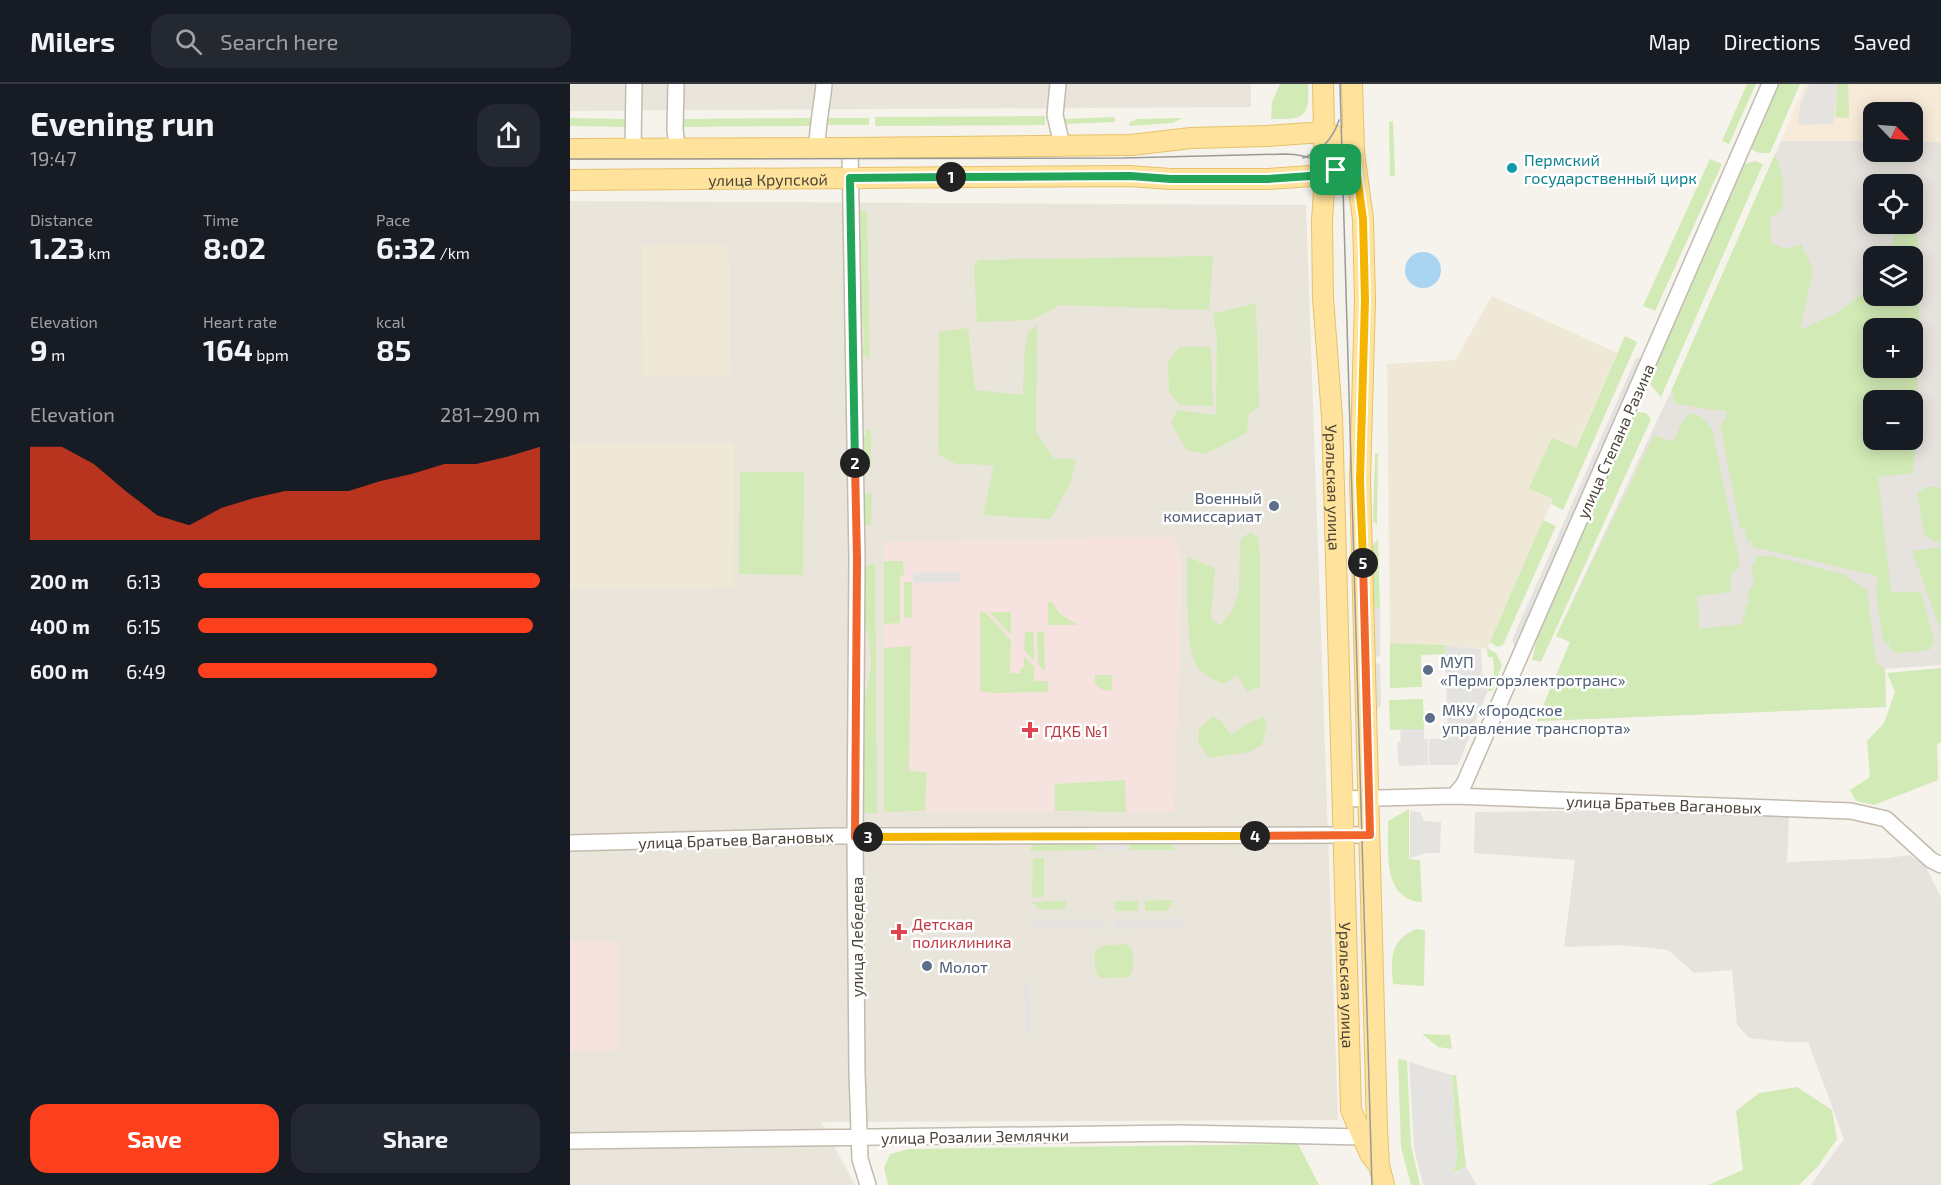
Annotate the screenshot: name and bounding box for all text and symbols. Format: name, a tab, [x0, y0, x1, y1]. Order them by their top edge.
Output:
search box	[151, 14, 571, 68]
text: Milers	[30, 24, 115, 58]
icon: search	[172, 25, 205, 58]
text: Search here	[220, 28, 338, 54]
text: Map	[1648, 29, 1691, 54]
text: Directions	[1724, 29, 1820, 54]
text: Saved	[1853, 29, 1911, 54]
north arrow	[1863, 102, 1923, 162]
map controls	[1863, 102, 1923, 450]
text: Evening run	[30, 103, 215, 143]
button: share	[477, 104, 540, 167]
pin	[1310, 144, 1361, 195]
text: 19:47	[30, 146, 77, 170]
place label: Пермский государственный цирк	[1524, 150, 1697, 188]
icon: arrive	[1319, 153, 1352, 186]
marker: Пермский государственный цирк	[1505, 161, 1519, 175]
pin: 1	[936, 162, 966, 192]
text: 1	[948, 167, 954, 186]
street label: улица Крупской	[708, 169, 828, 190]
button: locate	[1863, 174, 1923, 234]
text: Distance	[30, 210, 93, 229]
text: Time	[203, 210, 239, 229]
text: Pace	[376, 210, 410, 229]
text: 1.23	[30, 229, 85, 265]
text: 8:02	[203, 229, 266, 265]
text: 6:32	[376, 229, 436, 265]
text: km	[85, 243, 110, 262]
text: /km	[436, 243, 470, 262]
button: layers	[1863, 246, 1923, 306]
text: Elevation	[30, 312, 98, 331]
text: Heart rate	[203, 312, 277, 331]
text: kcal	[376, 312, 405, 331]
button: +	[1863, 318, 1923, 378]
text: 9	[30, 331, 48, 367]
text: 164	[203, 331, 253, 367]
text: 85	[376, 331, 411, 367]
text: m	[48, 345, 65, 364]
text: bpm	[253, 345, 289, 364]
street label: улица Степана Разина	[1572, 361, 1659, 522]
button: −	[1863, 390, 1923, 450]
text: Elevation	[30, 402, 115, 426]
text: 281–290 m	[440, 402, 540, 426]
street label: Уральская улица	[1323, 424, 1345, 551]
pin: 2	[840, 448, 870, 478]
text: 2	[850, 453, 860, 472]
place label: Военный комиссариат	[1163, 488, 1262, 525]
marker: Военный комиссариат	[1267, 499, 1281, 513]
pin: 5	[1348, 548, 1378, 578]
text: 5	[1359, 553, 1367, 572]
text: 200 m	[30, 569, 89, 593]
text: 6:13	[126, 569, 161, 593]
text: 400 m	[30, 614, 90, 638]
text: 6:15	[126, 614, 161, 638]
place label: МУП «Пермгорэлектротранс»	[1440, 652, 1626, 689]
text: 600 m	[30, 659, 89, 683]
text: 6:49	[126, 659, 166, 683]
marker: МУП «Пермгорэлектротранс»	[1421, 663, 1435, 677]
place label: МКУ «Городское управление транспорта»	[1442, 700, 1631, 738]
marker: МКУ «Городское управление транспорта»	[1423, 711, 1437, 725]
marker: ГДКБ №1	[1021, 721, 1039, 739]
place label: ГДКБ №1	[1044, 721, 1108, 740]
street label: улица Братьев Вагановых	[1566, 791, 1763, 818]
pin: 4	[1240, 821, 1270, 851]
pin: 3	[853, 822, 883, 852]
street label: улица Братьев Вагановых	[638, 826, 835, 853]
text: 4	[1250, 826, 1260, 845]
text: 3	[863, 827, 873, 846]
street label: улица Лебедева	[847, 877, 867, 997]
place label: Детская поликлиника	[912, 914, 1012, 951]
street label: Уральская улица	[1336, 922, 1359, 1049]
marker: Детская поликлиника	[890, 923, 908, 941]
place label: Молот	[939, 957, 988, 976]
marker: Молот	[920, 959, 934, 973]
button: Save	[30, 1104, 279, 1173]
button: Share	[291, 1104, 540, 1173]
street label: улица Розалии Землячки	[881, 1125, 1069, 1148]

